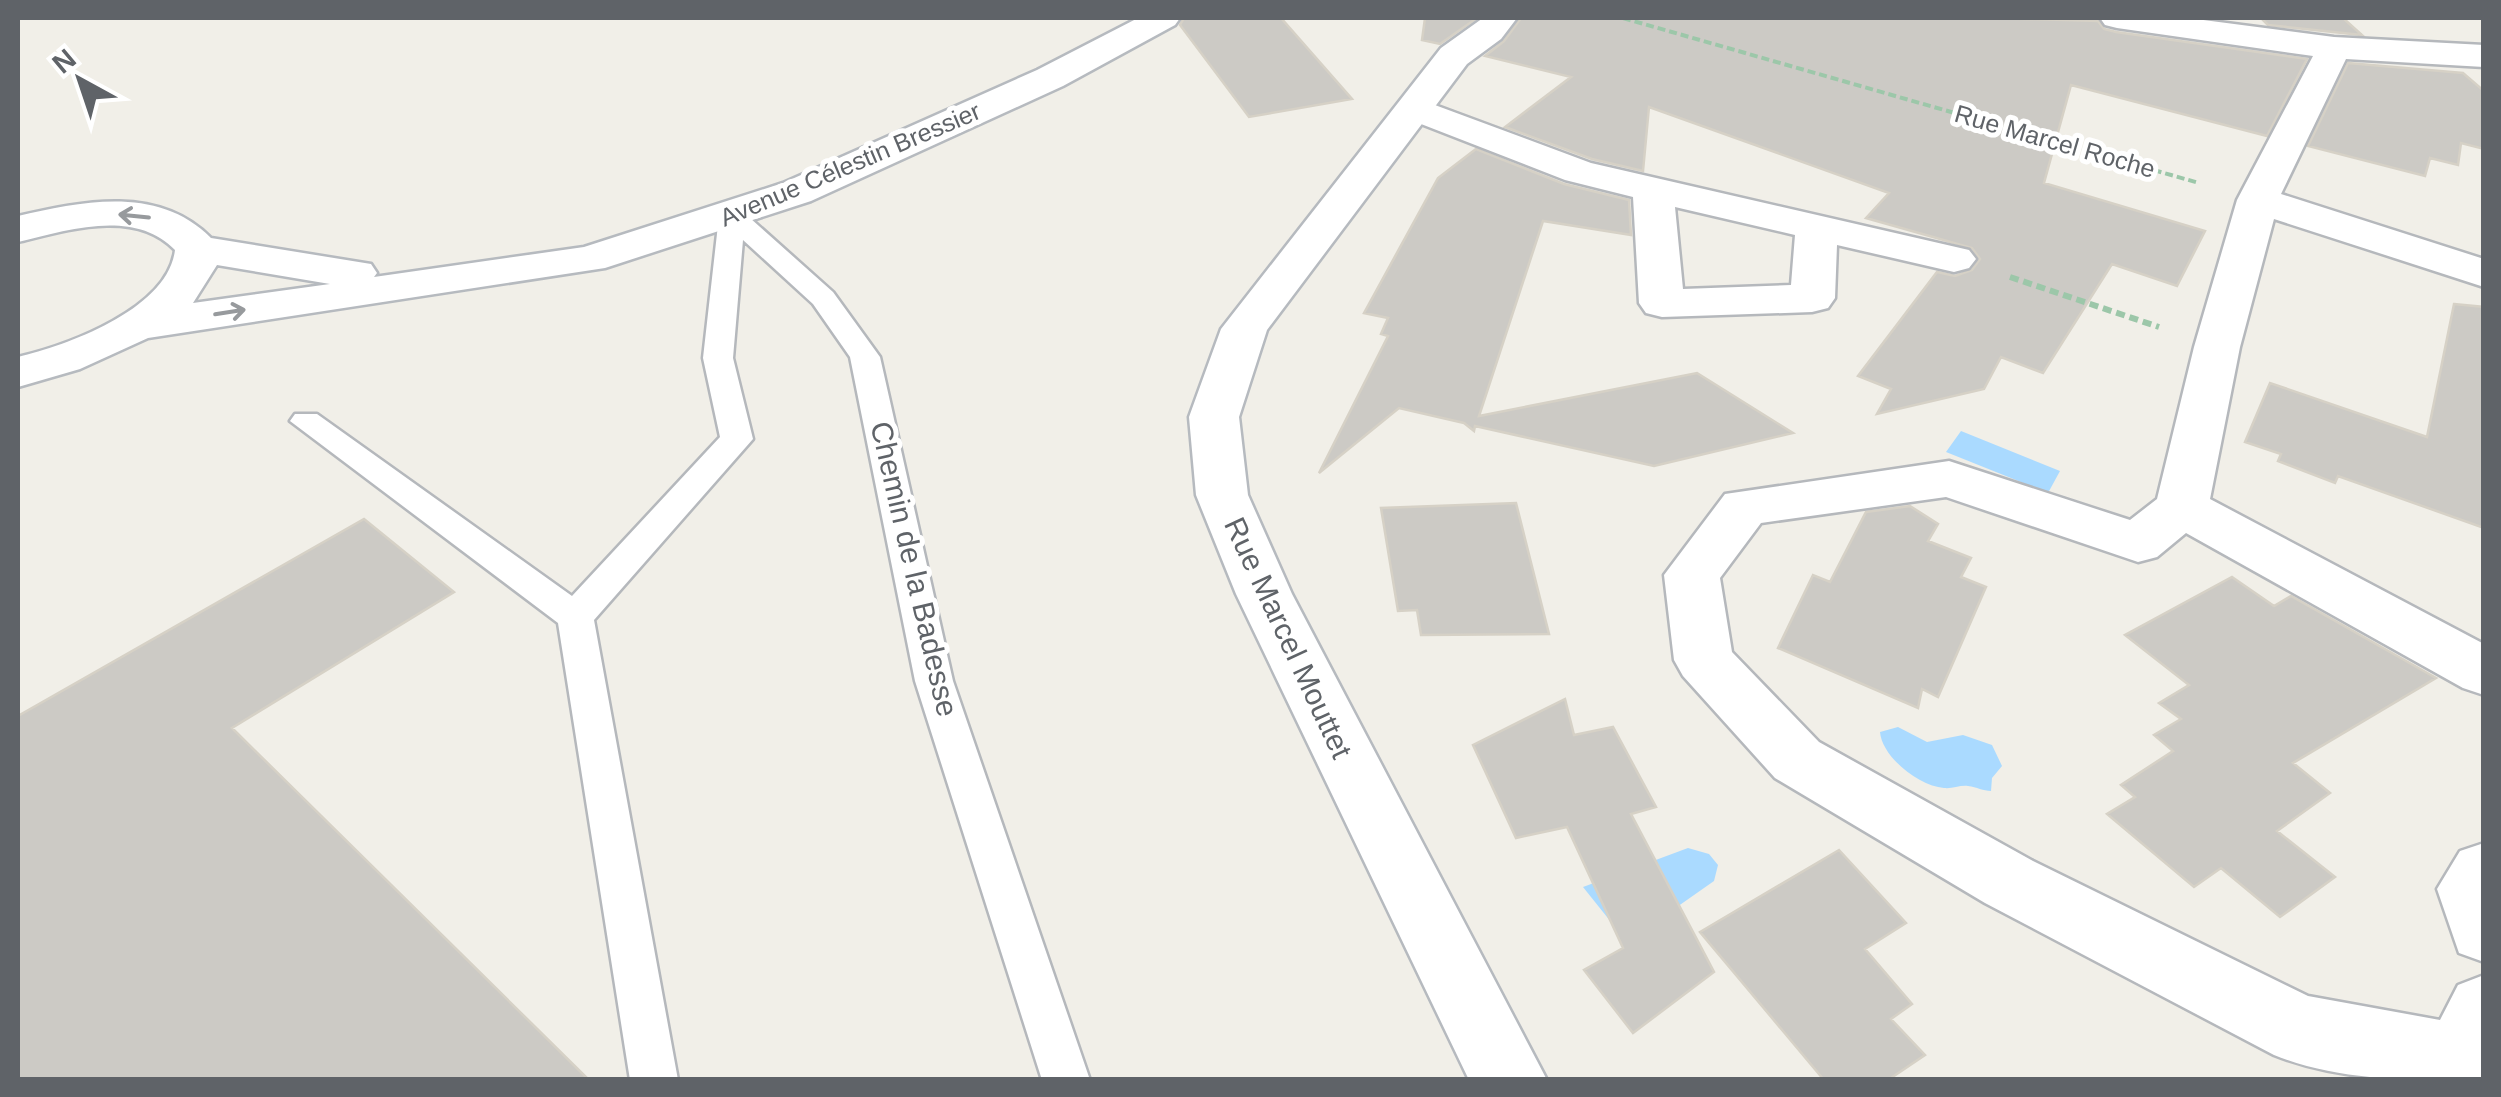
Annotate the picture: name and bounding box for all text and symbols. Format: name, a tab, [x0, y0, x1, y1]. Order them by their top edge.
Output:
north arrow	[30, 30, 130, 130]
text: N	[47, 43, 82, 80]
street label: Avenue Célestin Bressier	[716, 96, 984, 232]
street label: Rue Marcel Roche	[1952, 99, 2158, 183]
one-way arrow	[118, 206, 150, 225]
one-way arrow	[213, 302, 245, 320]
street label: Chemin de la Badesse	[864, 418, 965, 720]
street label: Rue Marcel Mouttet	[1218, 512, 1359, 764]

